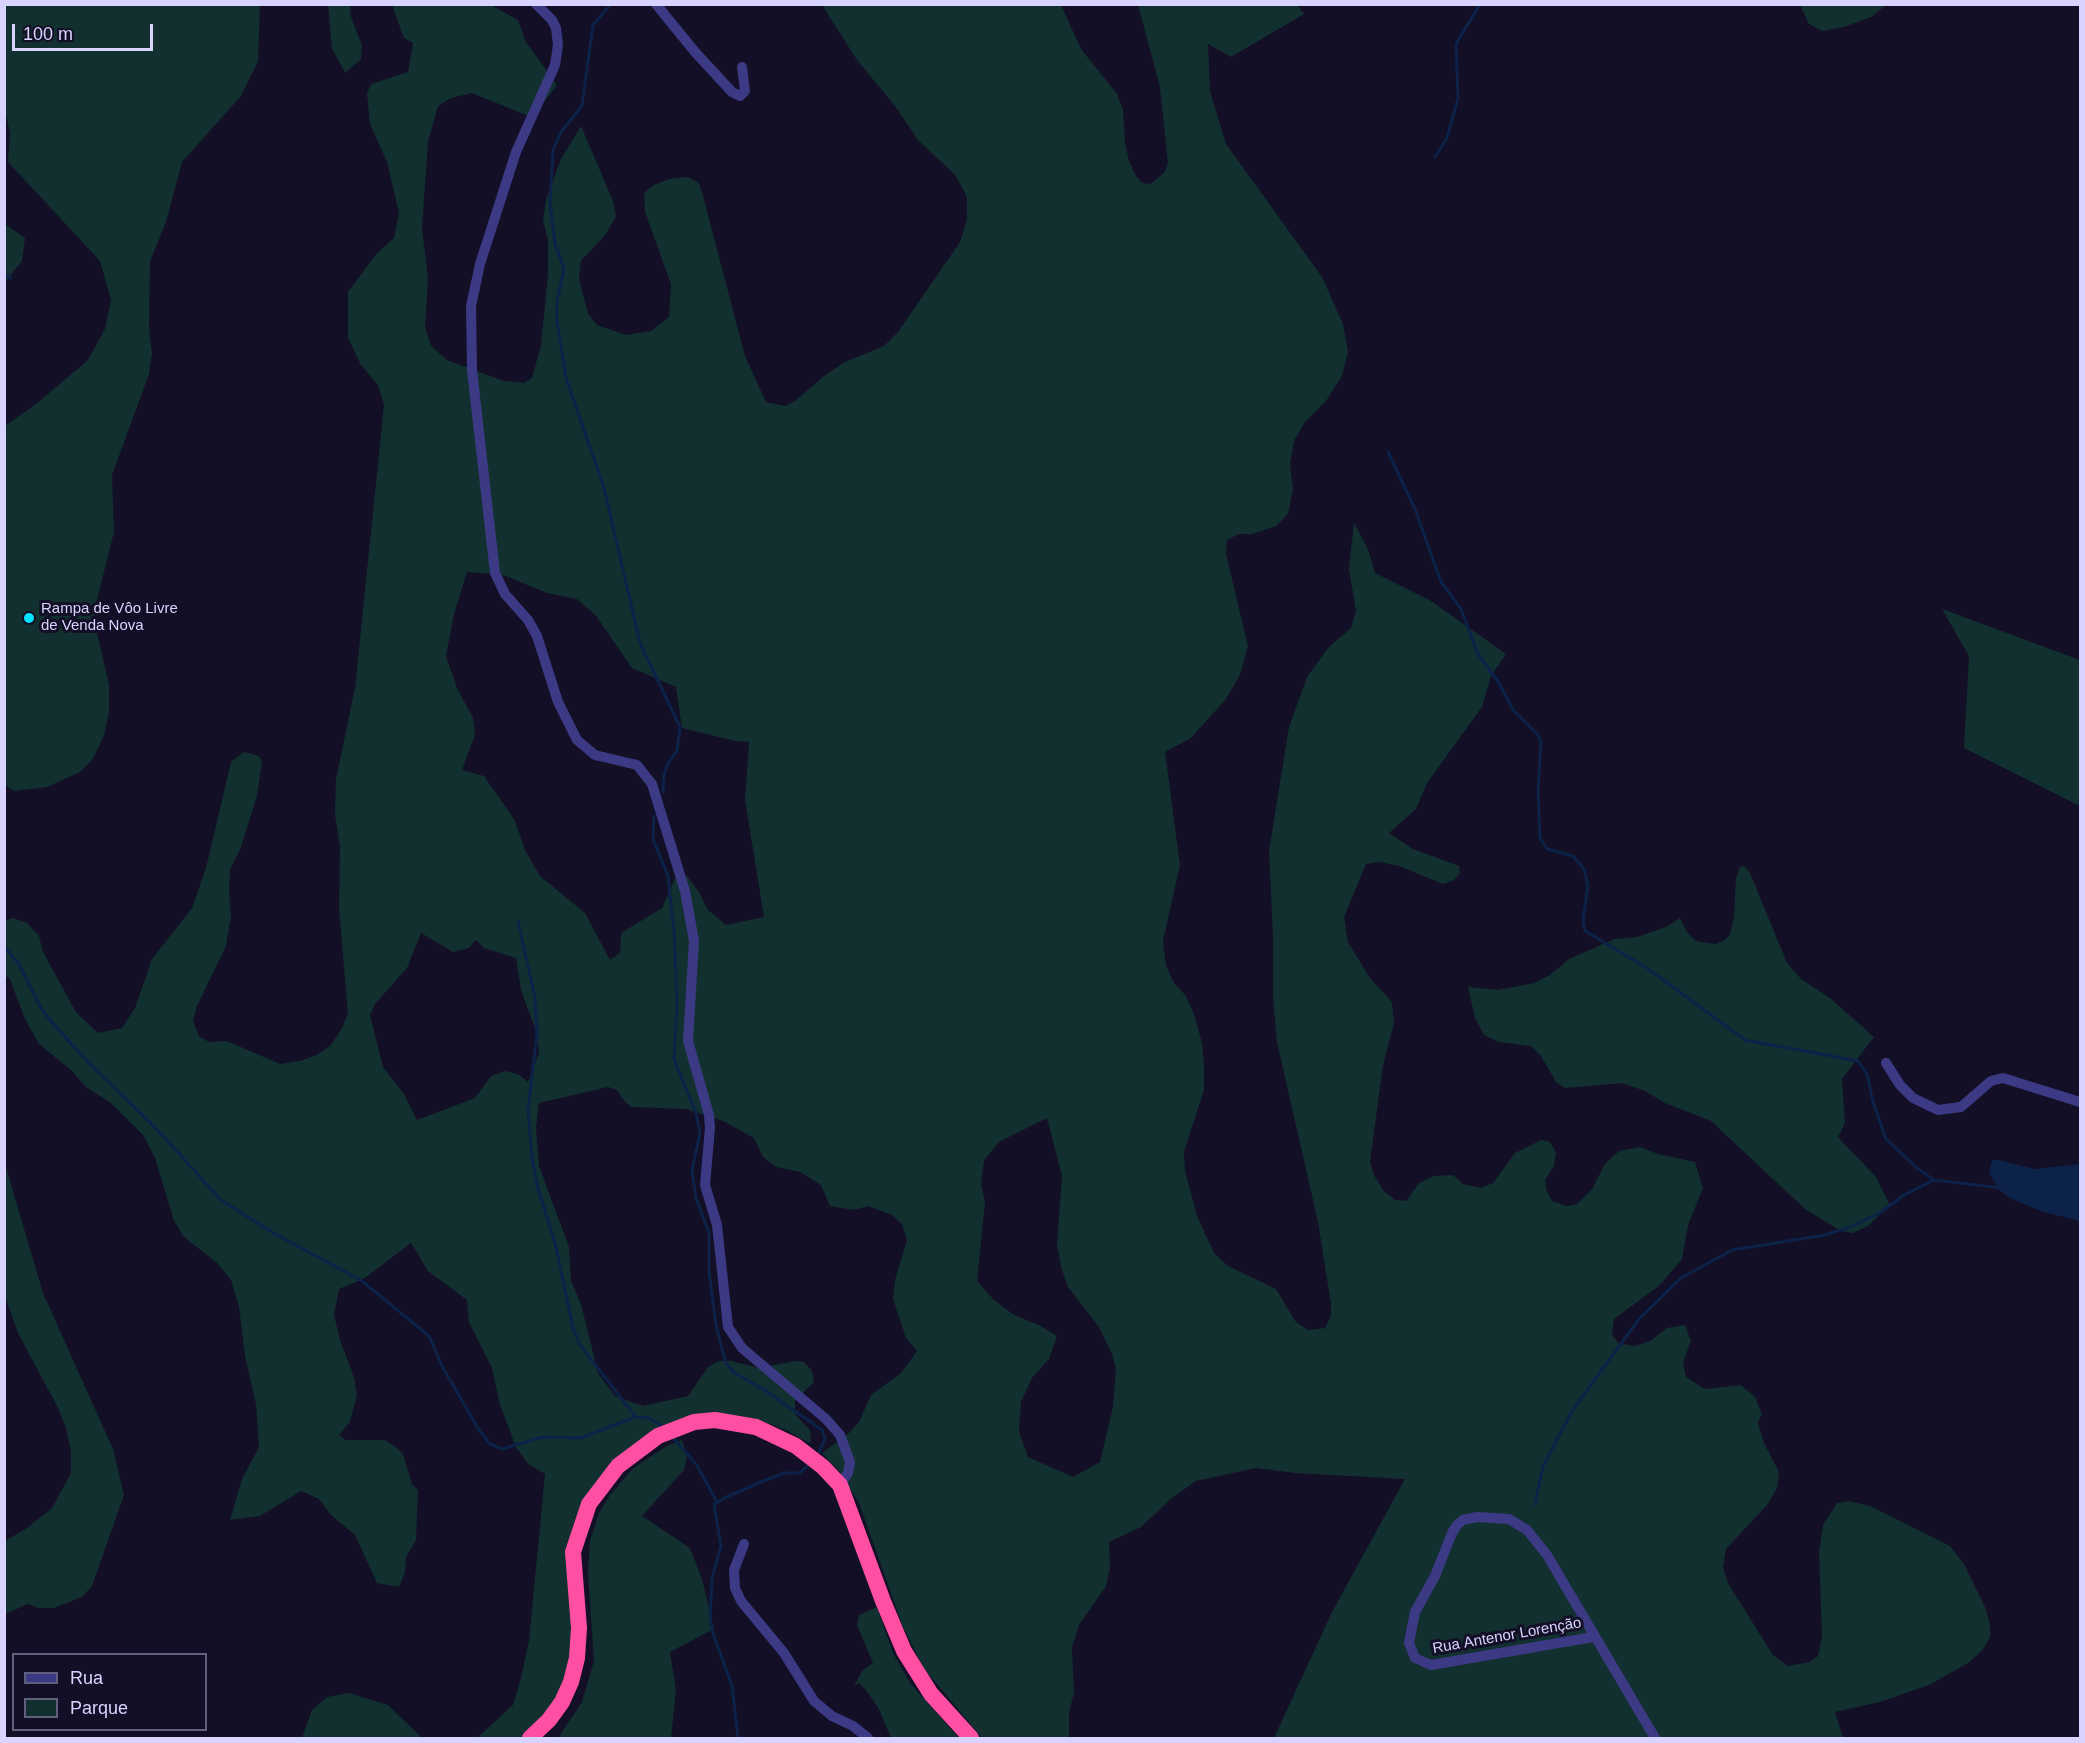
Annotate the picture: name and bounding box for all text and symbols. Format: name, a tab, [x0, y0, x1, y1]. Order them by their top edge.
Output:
scale bar	[15, 12, 156, 50]
text: 100 m	[23, 24, 73, 44]
place label: Rampa de Vôo Livre de Venda Nova	[41, 600, 178, 635]
marker: Rampa de Vôo Livre de Venda Nova	[22, 611, 36, 625]
street label: Rua Antenor Lorenção	[1431, 1614, 1583, 1658]
legend	[12, 1653, 207, 1731]
text: Rua	[70, 1668, 103, 1688]
text: Parque	[70, 1698, 128, 1718]

